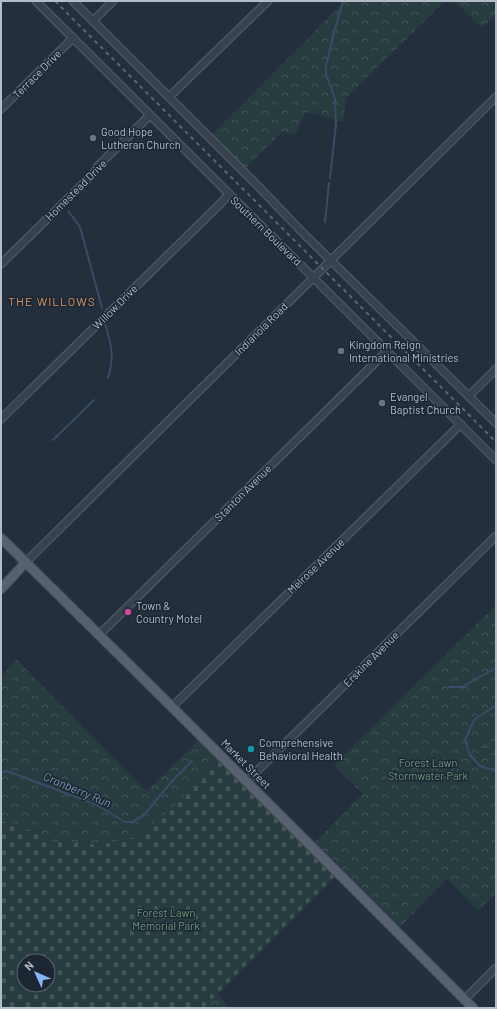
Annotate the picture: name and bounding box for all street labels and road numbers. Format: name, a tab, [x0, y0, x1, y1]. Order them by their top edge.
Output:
street label: Terrace Drive	[10, 47, 64, 101]
street label: Homestead Drive	[42, 156, 109, 223]
street label: Southern Boulevard	[228, 193, 305, 268]
street label: Willow Drive	[90, 281, 140, 332]
street label: Indianola Road	[231, 299, 290, 358]
street label: Stanton Avenue	[212, 461, 274, 524]
street label: Melrose Avenue	[284, 535, 347, 596]
street label: Erskine Avenue	[340, 628, 401, 689]
street label: Market Street	[219, 736, 274, 791]

